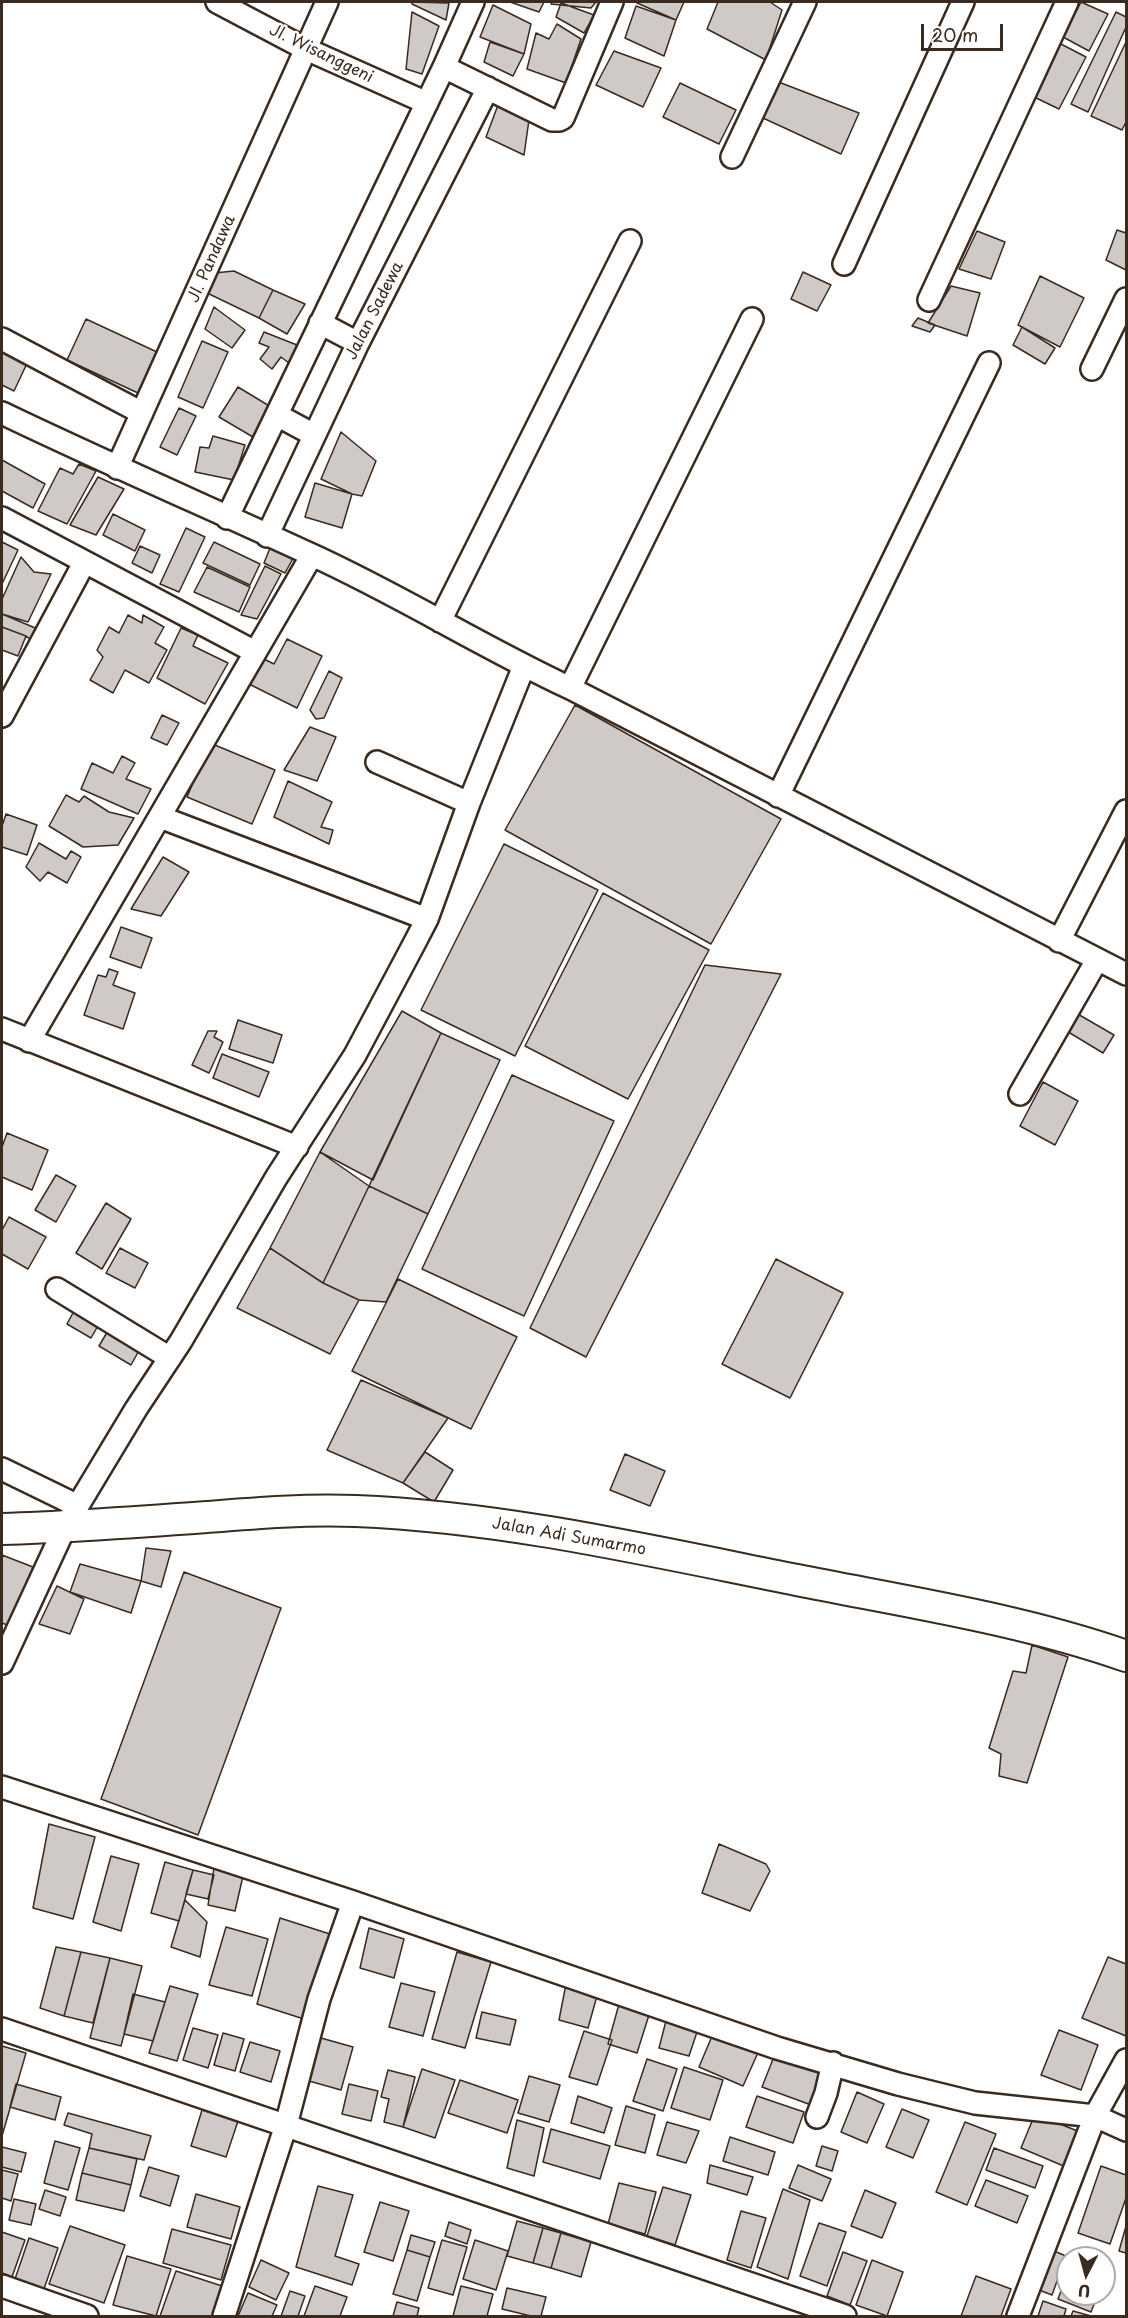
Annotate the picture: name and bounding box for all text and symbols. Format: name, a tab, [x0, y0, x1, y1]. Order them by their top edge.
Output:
scale bar	[924, 12, 1006, 50]
street label: Jl. Wisanggeni	[266, 21, 376, 87]
text: 20 m	[932, 21, 978, 48]
street label: Jl. Pandawa	[184, 212, 240, 306]
street label: Jalan Sadewa	[342, 259, 408, 363]
street label: Jalan Adi Sumarmo	[491, 1514, 647, 1560]
north arrow	[1056, 2246, 1116, 2306]
text: U	[1077, 2279, 1092, 2304]

